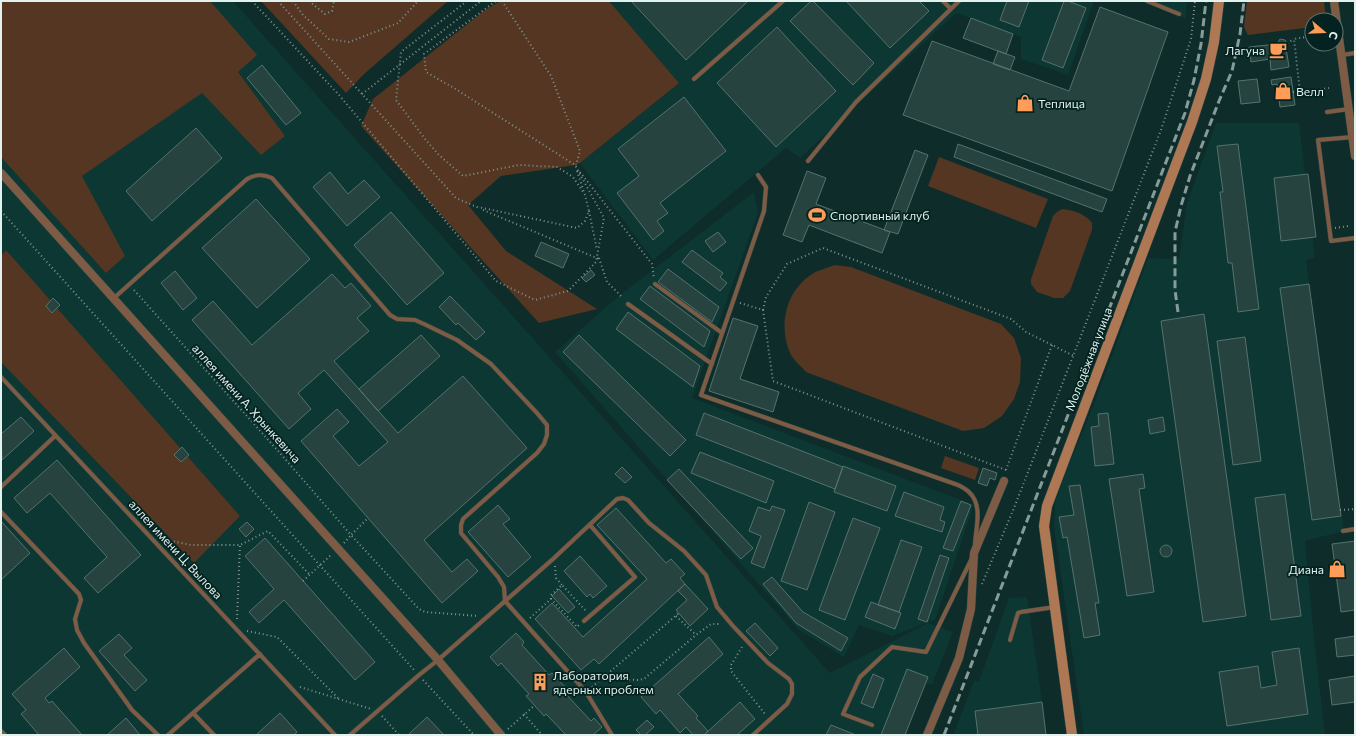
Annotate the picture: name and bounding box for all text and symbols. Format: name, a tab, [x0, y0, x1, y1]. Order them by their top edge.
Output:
north arrow	[1304, 12, 1344, 52]
text: С	[1326, 30, 1341, 42]
cafe icon: Лагуна	[1268, 40, 1288, 60]
place label: Лагуна	[1225, 43, 1265, 57]
shop icon: Велл	[1273, 81, 1293, 101]
place label: Велл	[1296, 84, 1324, 98]
shop icon: Теплица	[1015, 93, 1035, 113]
place label: Теплица	[1038, 96, 1085, 110]
sports icon: Спортивный клуб	[807, 205, 827, 225]
place label: Спортивный клуб	[830, 208, 930, 222]
street label: Молодёжная улица	[1062, 305, 1114, 413]
street label: аллея имени А. Хрынкевича	[190, 341, 304, 465]
street label: аллея имени Ц. Вылова	[126, 497, 226, 601]
shop icon: Диана	[1327, 559, 1347, 579]
place label: Диана	[1288, 562, 1324, 576]
place label: Лаборатория ядерных проблем	[553, 668, 654, 696]
building icon: Лаборатория ядерных проблем	[530, 672, 550, 692]

